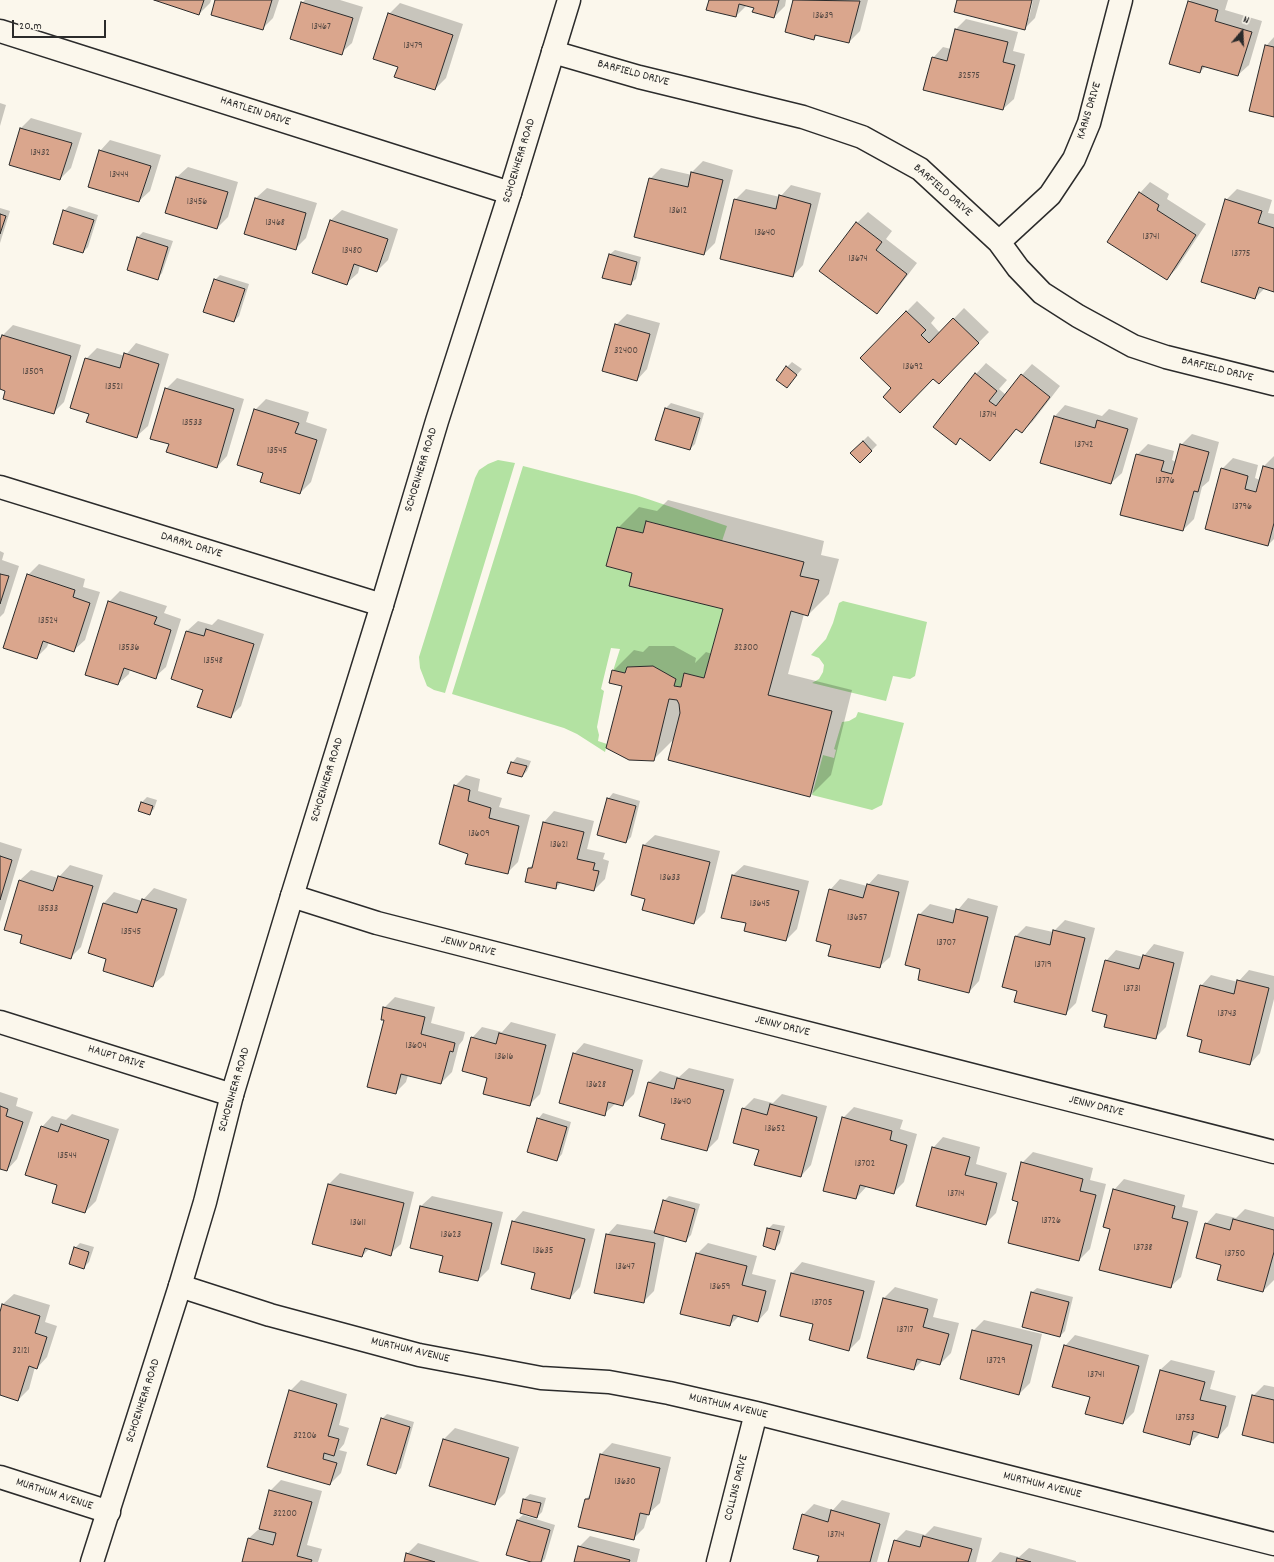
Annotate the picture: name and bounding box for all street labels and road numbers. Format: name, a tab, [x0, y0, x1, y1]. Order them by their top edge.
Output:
street label: BARFIELD DRIVE	[596, 58, 670, 90]
street label: KARNS DRIVE	[1075, 81, 1105, 141]
street label: HARTLEIN DRIVE	[218, 94, 292, 130]
street label: SCHOENHERR ROAD	[500, 117, 540, 205]
street label: BARFIELD DRIVE	[910, 161, 974, 221]
street label: BARFIELD DRIVE	[1180, 354, 1254, 386]
street label: SCHOENHERR ROAD	[402, 426, 442, 514]
street label: DARRYL DRIVE	[159, 530, 223, 562]
street label: SCHOENHERR ROAD	[308, 736, 348, 824]
street label: JENNY DRIVE	[439, 933, 497, 961]
street label: JENNY DRIVE	[753, 1013, 811, 1041]
street label: HAUPT DRIVE	[86, 1043, 146, 1073]
street label: SCHOENHERR ROAD	[216, 1046, 254, 1134]
street label: JENNY DRIVE	[1067, 1093, 1125, 1121]
street label: MURTHUM AVENUE	[369, 1335, 451, 1367]
street label: SCHOENHERR ROAD	[124, 1357, 164, 1445]
street label: MURTHUM AVENUE	[687, 1391, 769, 1423]
street label: COLLINS DRIVE	[722, 1454, 752, 1522]
street label: MURTHUM AVENUE	[1001, 1469, 1083, 1503]
street label: MURTHUM AVENUE	[14, 1476, 94, 1514]

